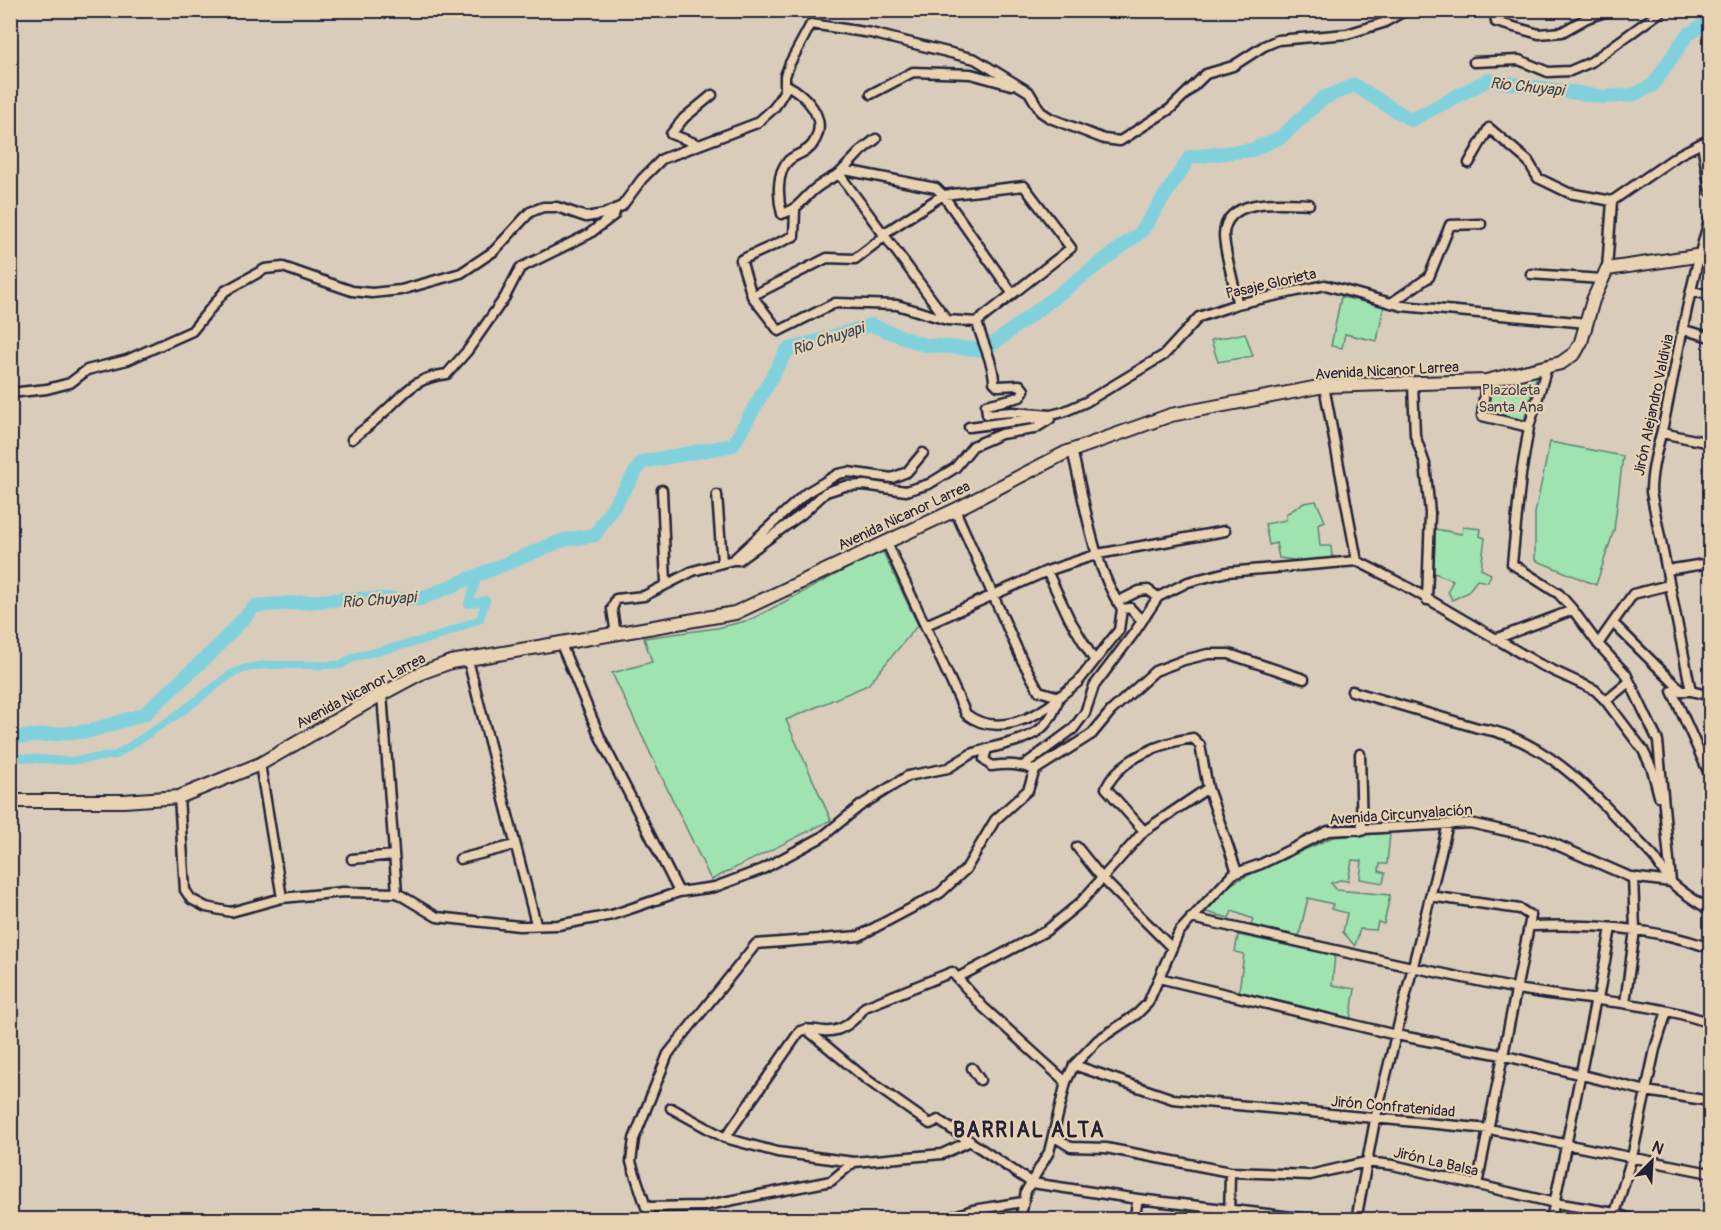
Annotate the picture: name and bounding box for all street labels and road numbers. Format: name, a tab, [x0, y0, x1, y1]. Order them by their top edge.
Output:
street label: Pasaje Glorieta	[1224, 264, 1318, 304]
street label: Jirón Alejandro Valdivia	[1630, 332, 1678, 478]
street label: Avenida Nicanor Larrea	[1315, 358, 1459, 384]
street label: Avenida Nicanor Larrea	[835, 477, 973, 555]
street label: Avenida Nicanor Larrea	[293, 649, 429, 733]
street label: Avenida Circunvalación	[1329, 801, 1473, 829]
street label: Jirón Confratenidad	[1330, 1092, 1456, 1122]
street label: Jirón La Balsa	[1392, 1143, 1480, 1181]

